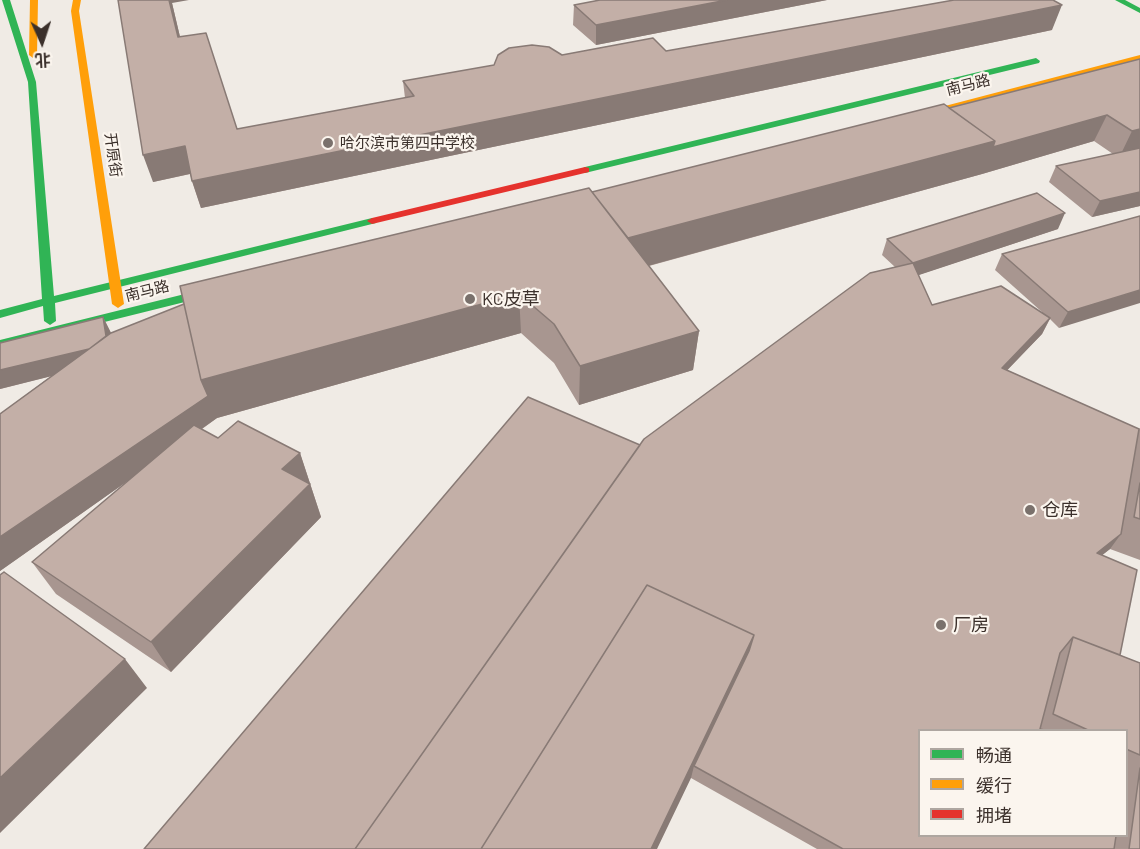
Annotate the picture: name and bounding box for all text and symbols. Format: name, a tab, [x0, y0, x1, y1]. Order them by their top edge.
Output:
north arrow	[12, 12, 72, 72]
text: 北	[34, 51, 51, 70]
street label: 南马路	[944, 71, 992, 99]
street label: 开原街	[101, 131, 125, 179]
place label: 哈尔滨市第四中学校	[340, 134, 475, 152]
marker: 哈尔滨市第四中学校	[321, 136, 335, 150]
street label: 南马路	[123, 277, 171, 305]
place label: KC皮草	[482, 288, 540, 310]
marker: KC皮草	[463, 292, 477, 306]
place label: 仓库	[1042, 499, 1078, 521]
marker: 仓库	[1023, 503, 1037, 517]
place label: 厂房	[953, 614, 989, 636]
marker: 厂房	[934, 618, 948, 632]
legend	[918, 729, 1128, 837]
text: 畅通	[976, 744, 1012, 766]
text: 缓行	[976, 774, 1012, 796]
text: 拥堵	[976, 804, 1012, 826]

